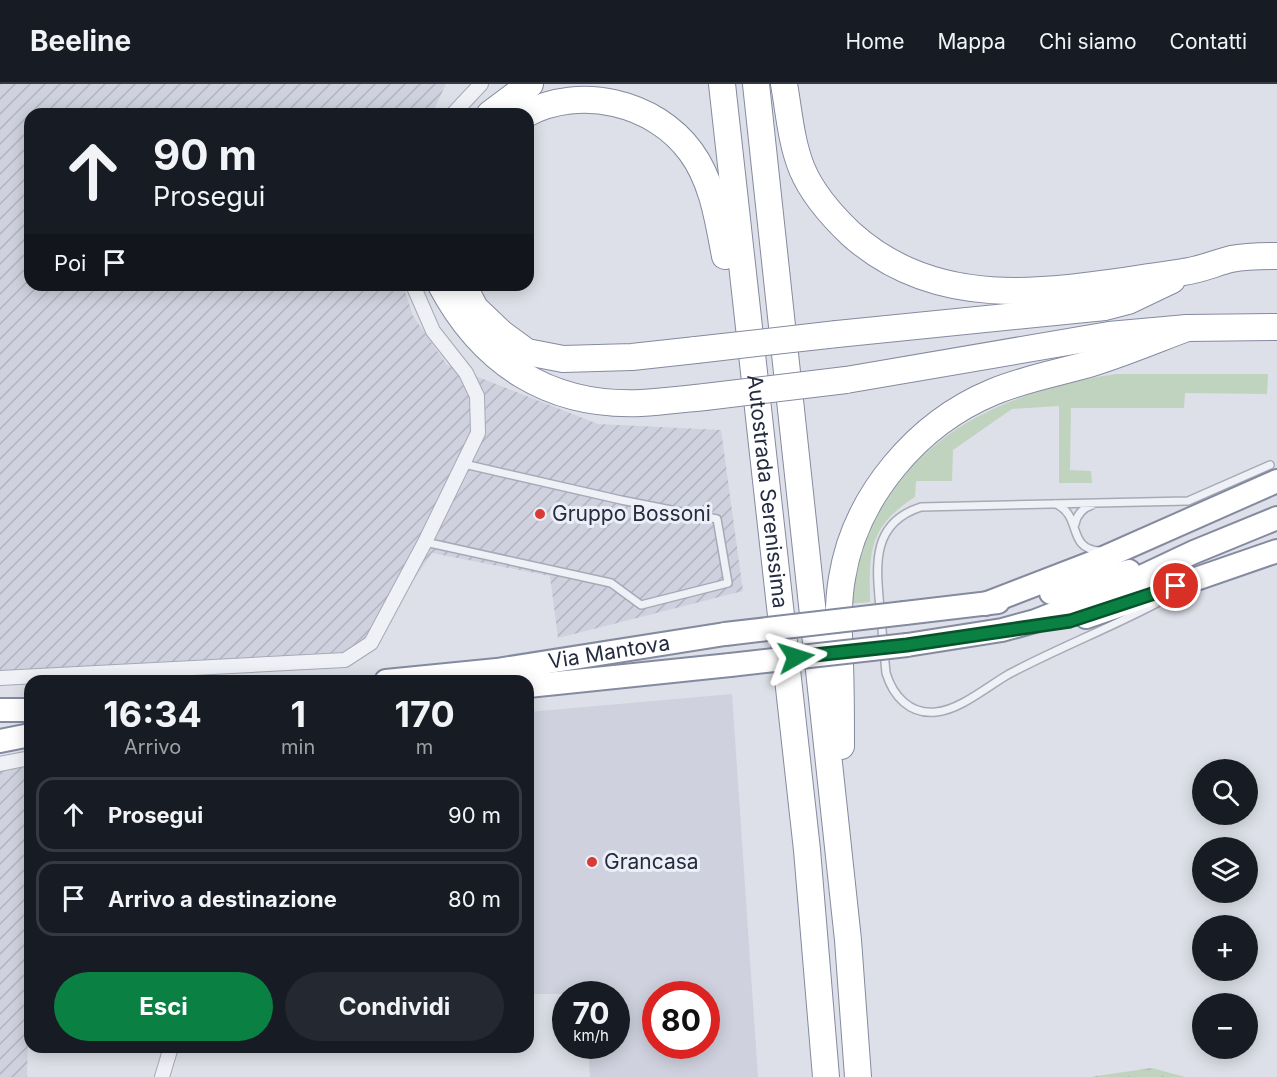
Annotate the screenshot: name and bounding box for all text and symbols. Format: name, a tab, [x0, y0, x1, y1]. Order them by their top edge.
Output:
text: Beeline	[30, 24, 131, 58]
text: Home	[846, 29, 904, 54]
text: Mappa	[937, 29, 1006, 54]
text: Chi siamo	[1039, 29, 1137, 54]
text: Contatti	[1170, 29, 1247, 54]
text: 90 m	[153, 129, 257, 180]
icon: ahead	[54, 132, 132, 210]
text: Prosegui	[153, 180, 265, 213]
icon: arrive	[98, 246, 131, 279]
text: Poi	[54, 250, 86, 276]
street label: Autostrada Serenissima	[742, 373, 793, 610]
place label: Gruppo Bossoni	[552, 501, 711, 526]
marker: Gruppo Bossoni	[533, 507, 547, 521]
pin	[1150, 560, 1201, 611]
icon: arrive	[1159, 569, 1192, 602]
position arrow	[764, 625, 828, 689]
street label: Via Mantova	[546, 630, 672, 674]
text: 16:34	[103, 692, 202, 736]
text: 1	[290, 692, 306, 736]
text: 170	[395, 692, 455, 736]
text: Arrivo	[124, 735, 181, 759]
text: min	[281, 735, 315, 759]
text: m	[416, 735, 433, 759]
map controls	[1192, 759, 1258, 1059]
button: search	[1192, 759, 1258, 825]
icon: ahead	[57, 798, 90, 831]
text: Prosegui	[108, 802, 203, 828]
text: 90 m	[448, 802, 501, 828]
button: layers	[1192, 837, 1258, 903]
place label: Grancasa	[604, 849, 699, 874]
marker: Grancasa	[585, 855, 599, 869]
icon: arrive	[57, 882, 90, 915]
text: Arrivo a destinazione	[108, 886, 337, 912]
text: 80 m	[448, 886, 501, 912]
button: +	[1192, 915, 1258, 981]
button: Esci	[54, 972, 273, 1041]
button: Condividi	[285, 972, 504, 1041]
speed limit sign: 80	[642, 981, 720, 1059]
button: −	[1192, 993, 1258, 1059]
text: 70	[572, 995, 610, 1031]
text: km/h	[573, 1026, 609, 1045]

